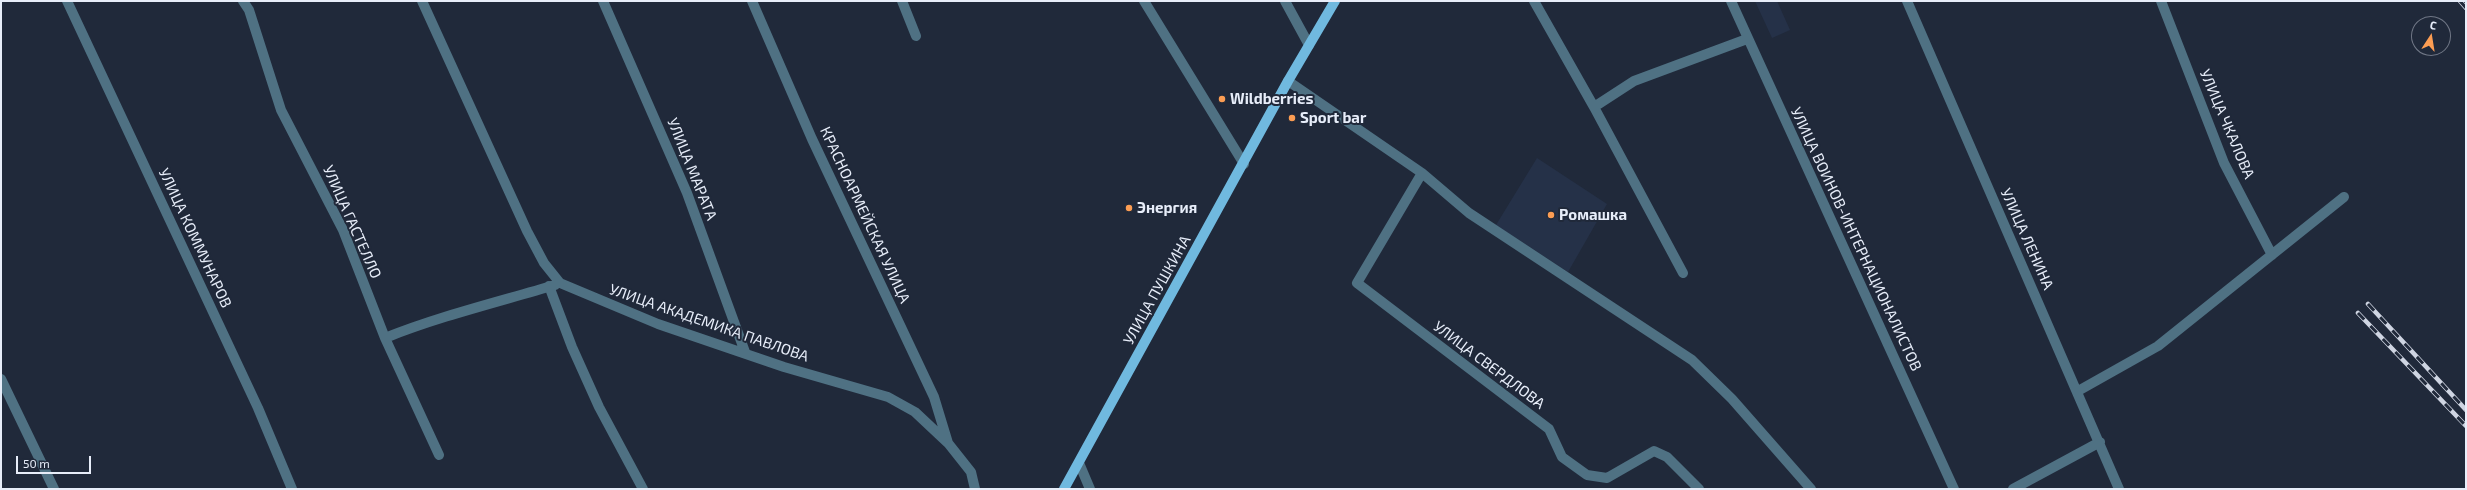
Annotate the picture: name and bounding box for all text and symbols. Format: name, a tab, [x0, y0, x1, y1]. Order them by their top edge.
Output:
north arrow	[2411, 16, 2451, 56]
text: С	[2429, 18, 2438, 32]
street label: УЛИЦА ЧКАЛОВА	[2196, 67, 2258, 181]
place label: Wildberries	[1230, 90, 1313, 108]
marker: Wildberries	[1217, 94, 1227, 104]
street label: УЛИЦА ВОИНОВ-ИНТЕРНАЦИОНАЛИСТОВ	[1787, 104, 1925, 374]
place label: Sport bar	[1300, 109, 1366, 127]
marker: Sport bar	[1287, 113, 1297, 123]
street label: УЛИЦА МАРАТА	[663, 115, 721, 223]
street label: КРАСНОАРМЕЙСКАЯ УЛИЦА	[816, 124, 914, 306]
street label: УЛИЦА ГАСТЕЛЛО	[319, 163, 385, 281]
street label: УЛИЦА КОММУНАРОВ	[155, 165, 235, 311]
street label: УЛИЦА ЛЕНИНА	[1997, 186, 2057, 292]
place label: Энергия	[1137, 199, 1197, 217]
marker: Энергия	[1124, 203, 1134, 213]
place label: Ромашка	[1559, 206, 1627, 224]
marker: Ромашка	[1546, 210, 1556, 220]
street label: УЛИЦА ПУШКИНА	[1120, 232, 1194, 348]
street label: УЛИЦА АКАДЕМИКА ПАВЛОВА	[607, 280, 811, 366]
street label: УЛИЦА СВЕРДЛОВА	[1430, 317, 1548, 413]
scale bar	[18, 448, 93, 474]
text: 50 m	[23, 456, 50, 470]

